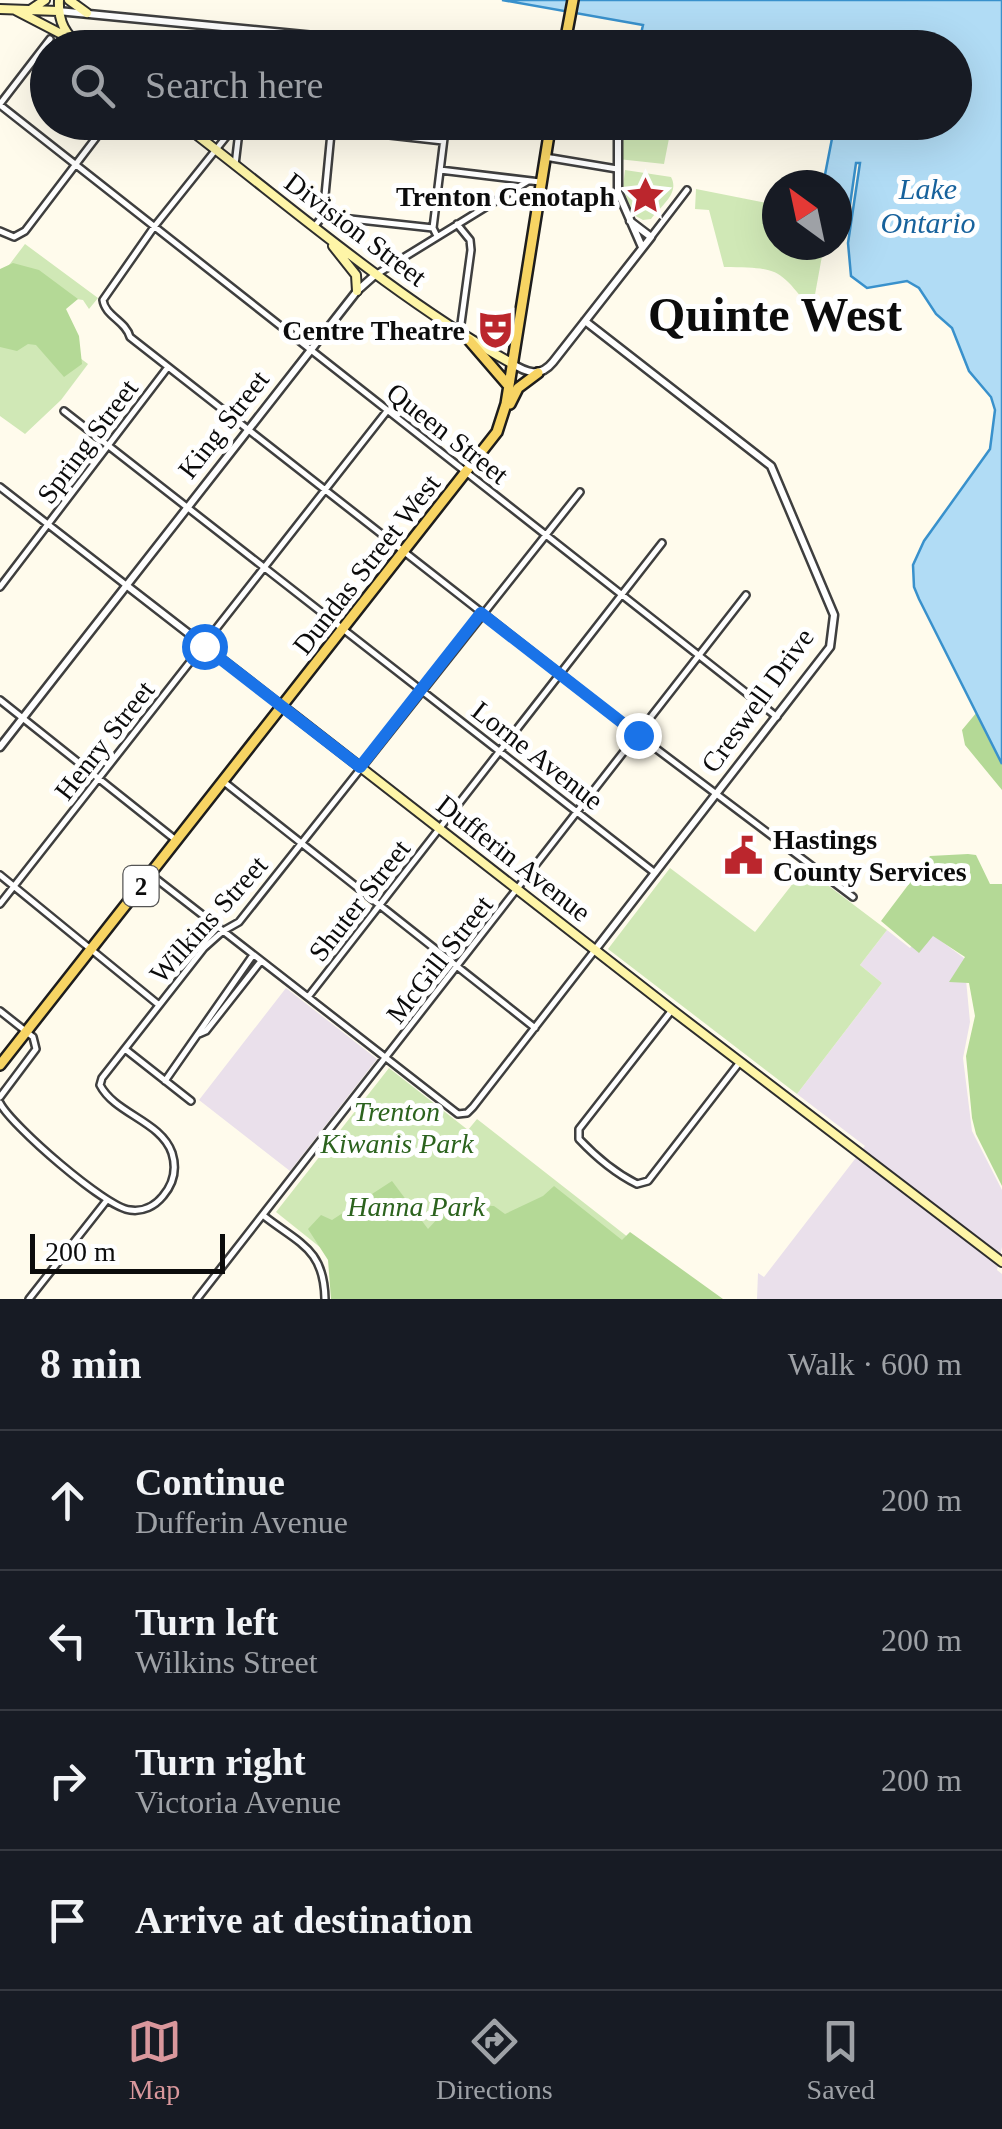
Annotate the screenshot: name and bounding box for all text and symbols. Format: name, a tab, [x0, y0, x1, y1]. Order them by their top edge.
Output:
search box	[30, 30, 972, 140]
icon: search	[65, 58, 120, 113]
text: Search here	[145, 64, 323, 106]
street label: Division Street	[279, 166, 433, 293]
north arrow	[762, 170, 852, 260]
water label: Lake Ontario	[880, 172, 976, 239]
place icon: Trenton Cenotaph	[624, 175, 666, 217]
place label: Trenton Cenotaph	[396, 181, 615, 212]
district label: Quinte West	[648, 288, 902, 341]
theatre icon: Centre Theatre	[474, 309, 516, 351]
place label: Centre Theatre	[282, 315, 465, 346]
street label: King Street	[172, 364, 275, 484]
street label: Spring Street	[31, 373, 144, 509]
street label: Queen Street	[381, 376, 515, 490]
street label: Dundas Street West	[287, 468, 446, 660]
street label: Creswell Drive	[695, 622, 820, 778]
route start	[182, 624, 228, 670]
street label: Henry Street	[48, 675, 161, 806]
street label: Lorne Avenue	[466, 695, 609, 816]
route end	[616, 713, 662, 759]
street label: Dufferin Avenue	[431, 789, 597, 928]
place label: Hastings County Services	[773, 824, 967, 887]
street label: Shuter Street	[302, 833, 417, 967]
public building icon: Hastings County Services	[722, 834, 764, 876]
street label: Wilkins Street	[143, 849, 274, 989]
road number: 2	[124, 866, 158, 906]
street label: McGill Street	[380, 889, 499, 1029]
park label: Trenton Kiwanis Park	[319, 1096, 474, 1159]
park label: Hanna Park	[346, 1191, 485, 1222]
scale bar	[30, 1229, 225, 1274]
text: 200 m	[45, 1236, 116, 1267]
text: 8 min	[40, 1341, 142, 1387]
text: Walk · 600 m	[788, 1346, 962, 1382]
text: Continue	[135, 1461, 285, 1503]
icon: ahead	[40, 1473, 95, 1528]
text: 200 m	[881, 1482, 962, 1518]
text: Dufferin Avenue	[135, 1504, 348, 1540]
text: Turn left	[135, 1601, 278, 1643]
icon: left	[40, 1613, 95, 1668]
text: 200 m	[881, 1622, 962, 1658]
text: Wilkins Street	[135, 1644, 318, 1680]
text: Turn right	[135, 1741, 306, 1783]
icon: right	[40, 1753, 95, 1808]
text: 200 m	[881, 1762, 962, 1798]
text: Victoria Avenue	[135, 1784, 341, 1820]
icon: arrive	[40, 1893, 95, 1948]
text: Arrive at destination	[135, 1899, 473, 1941]
tab: Map	[127, 2014, 182, 2106]
tab: Directions	[436, 2014, 553, 2106]
tab: Saved	[807, 2014, 875, 2106]

